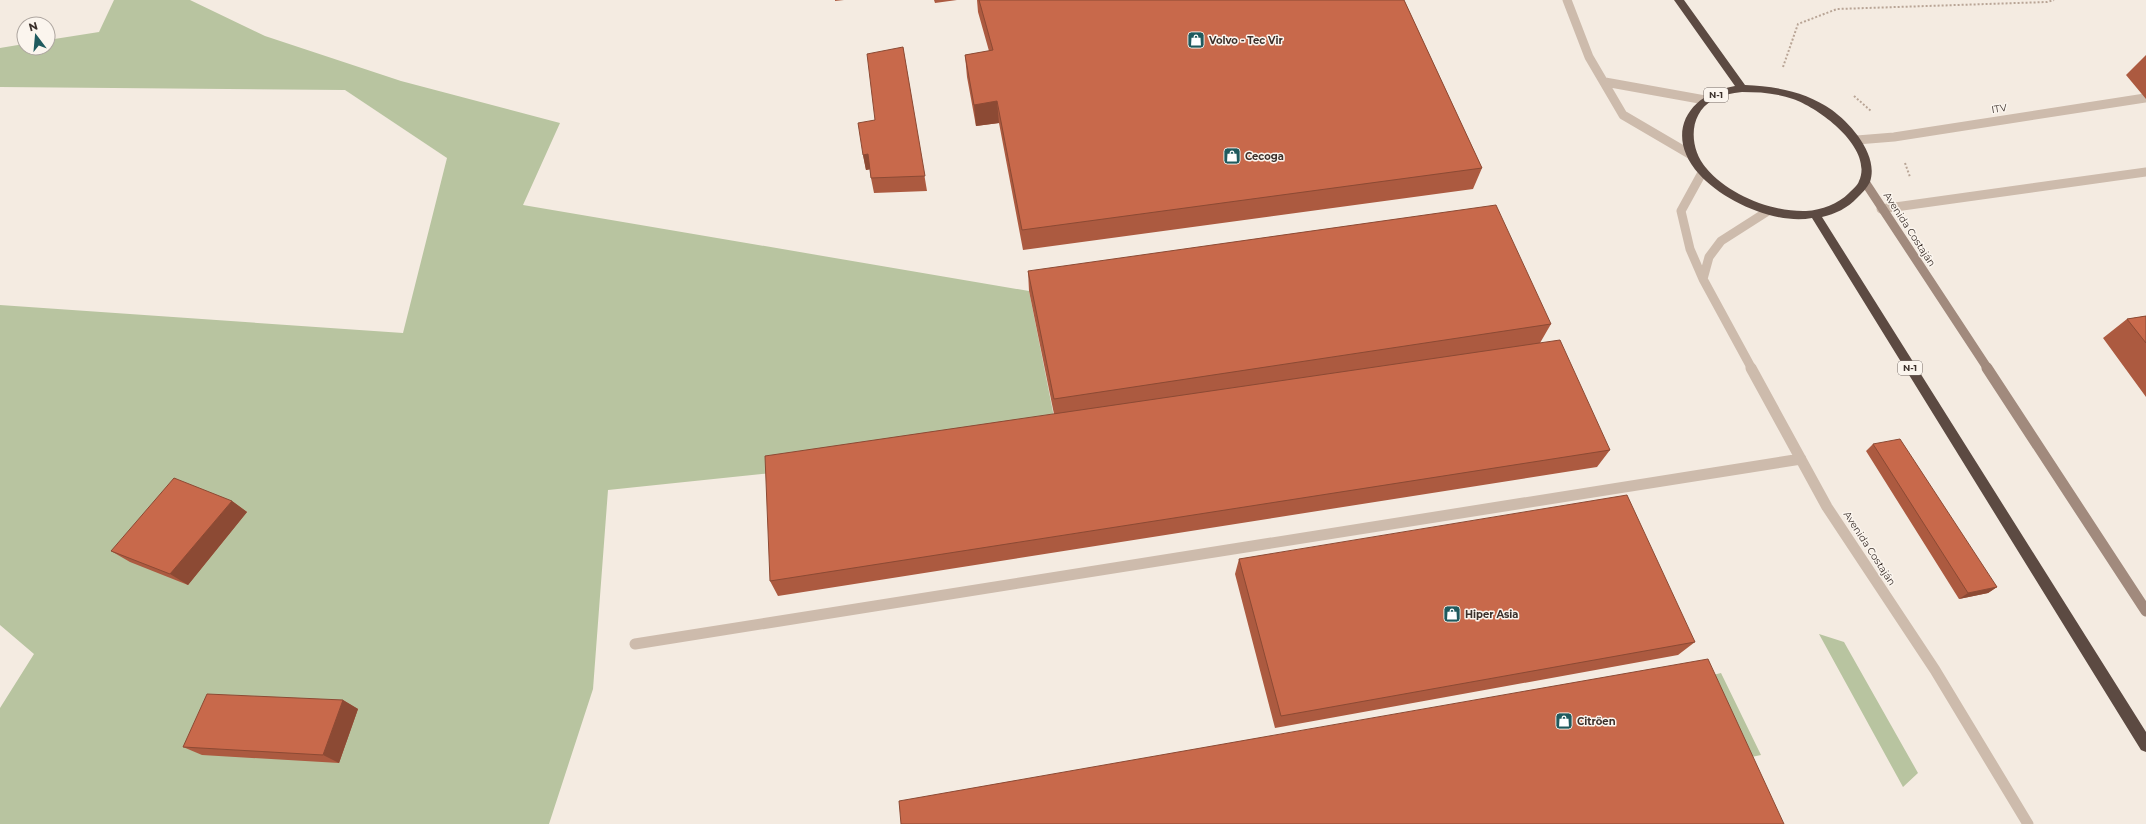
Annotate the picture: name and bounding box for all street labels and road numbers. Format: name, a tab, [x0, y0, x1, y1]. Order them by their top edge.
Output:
road number: N-1	[1704, 88, 1728, 102]
street label: ITV	[1990, 101, 2008, 116]
street label: Avenida Costaján	[1881, 190, 1938, 269]
road number: N-1	[1898, 361, 1922, 375]
street label: Avenida Costaján	[1841, 509, 1898, 588]

